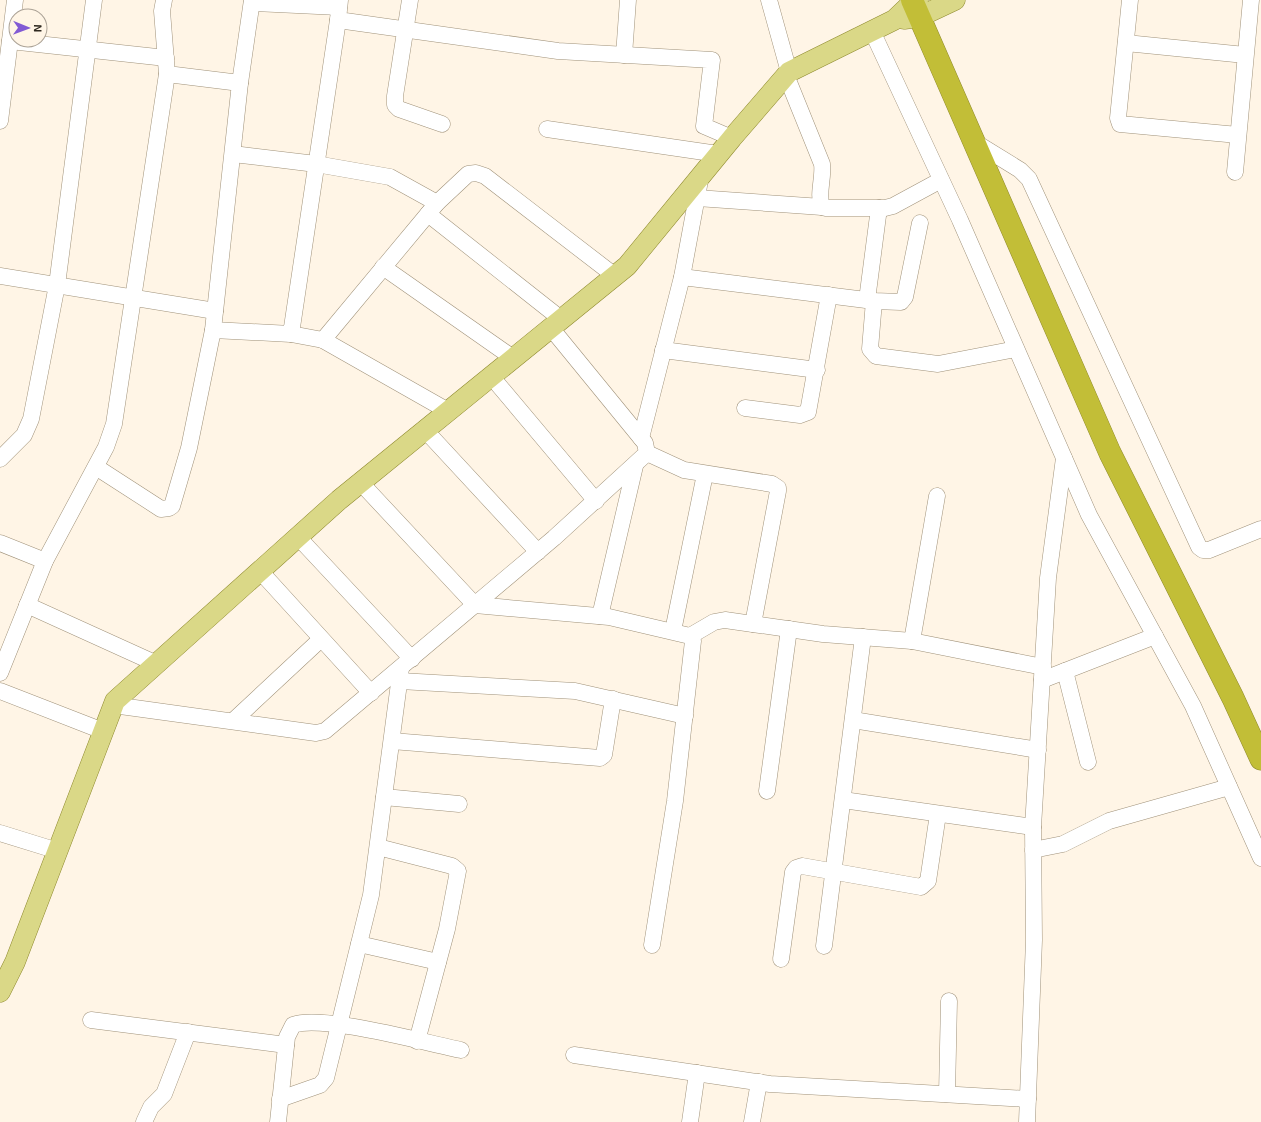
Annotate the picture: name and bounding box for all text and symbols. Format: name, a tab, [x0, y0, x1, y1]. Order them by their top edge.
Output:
north arrow	[8, 8, 48, 48]
text: N	[32, 24, 45, 32]

